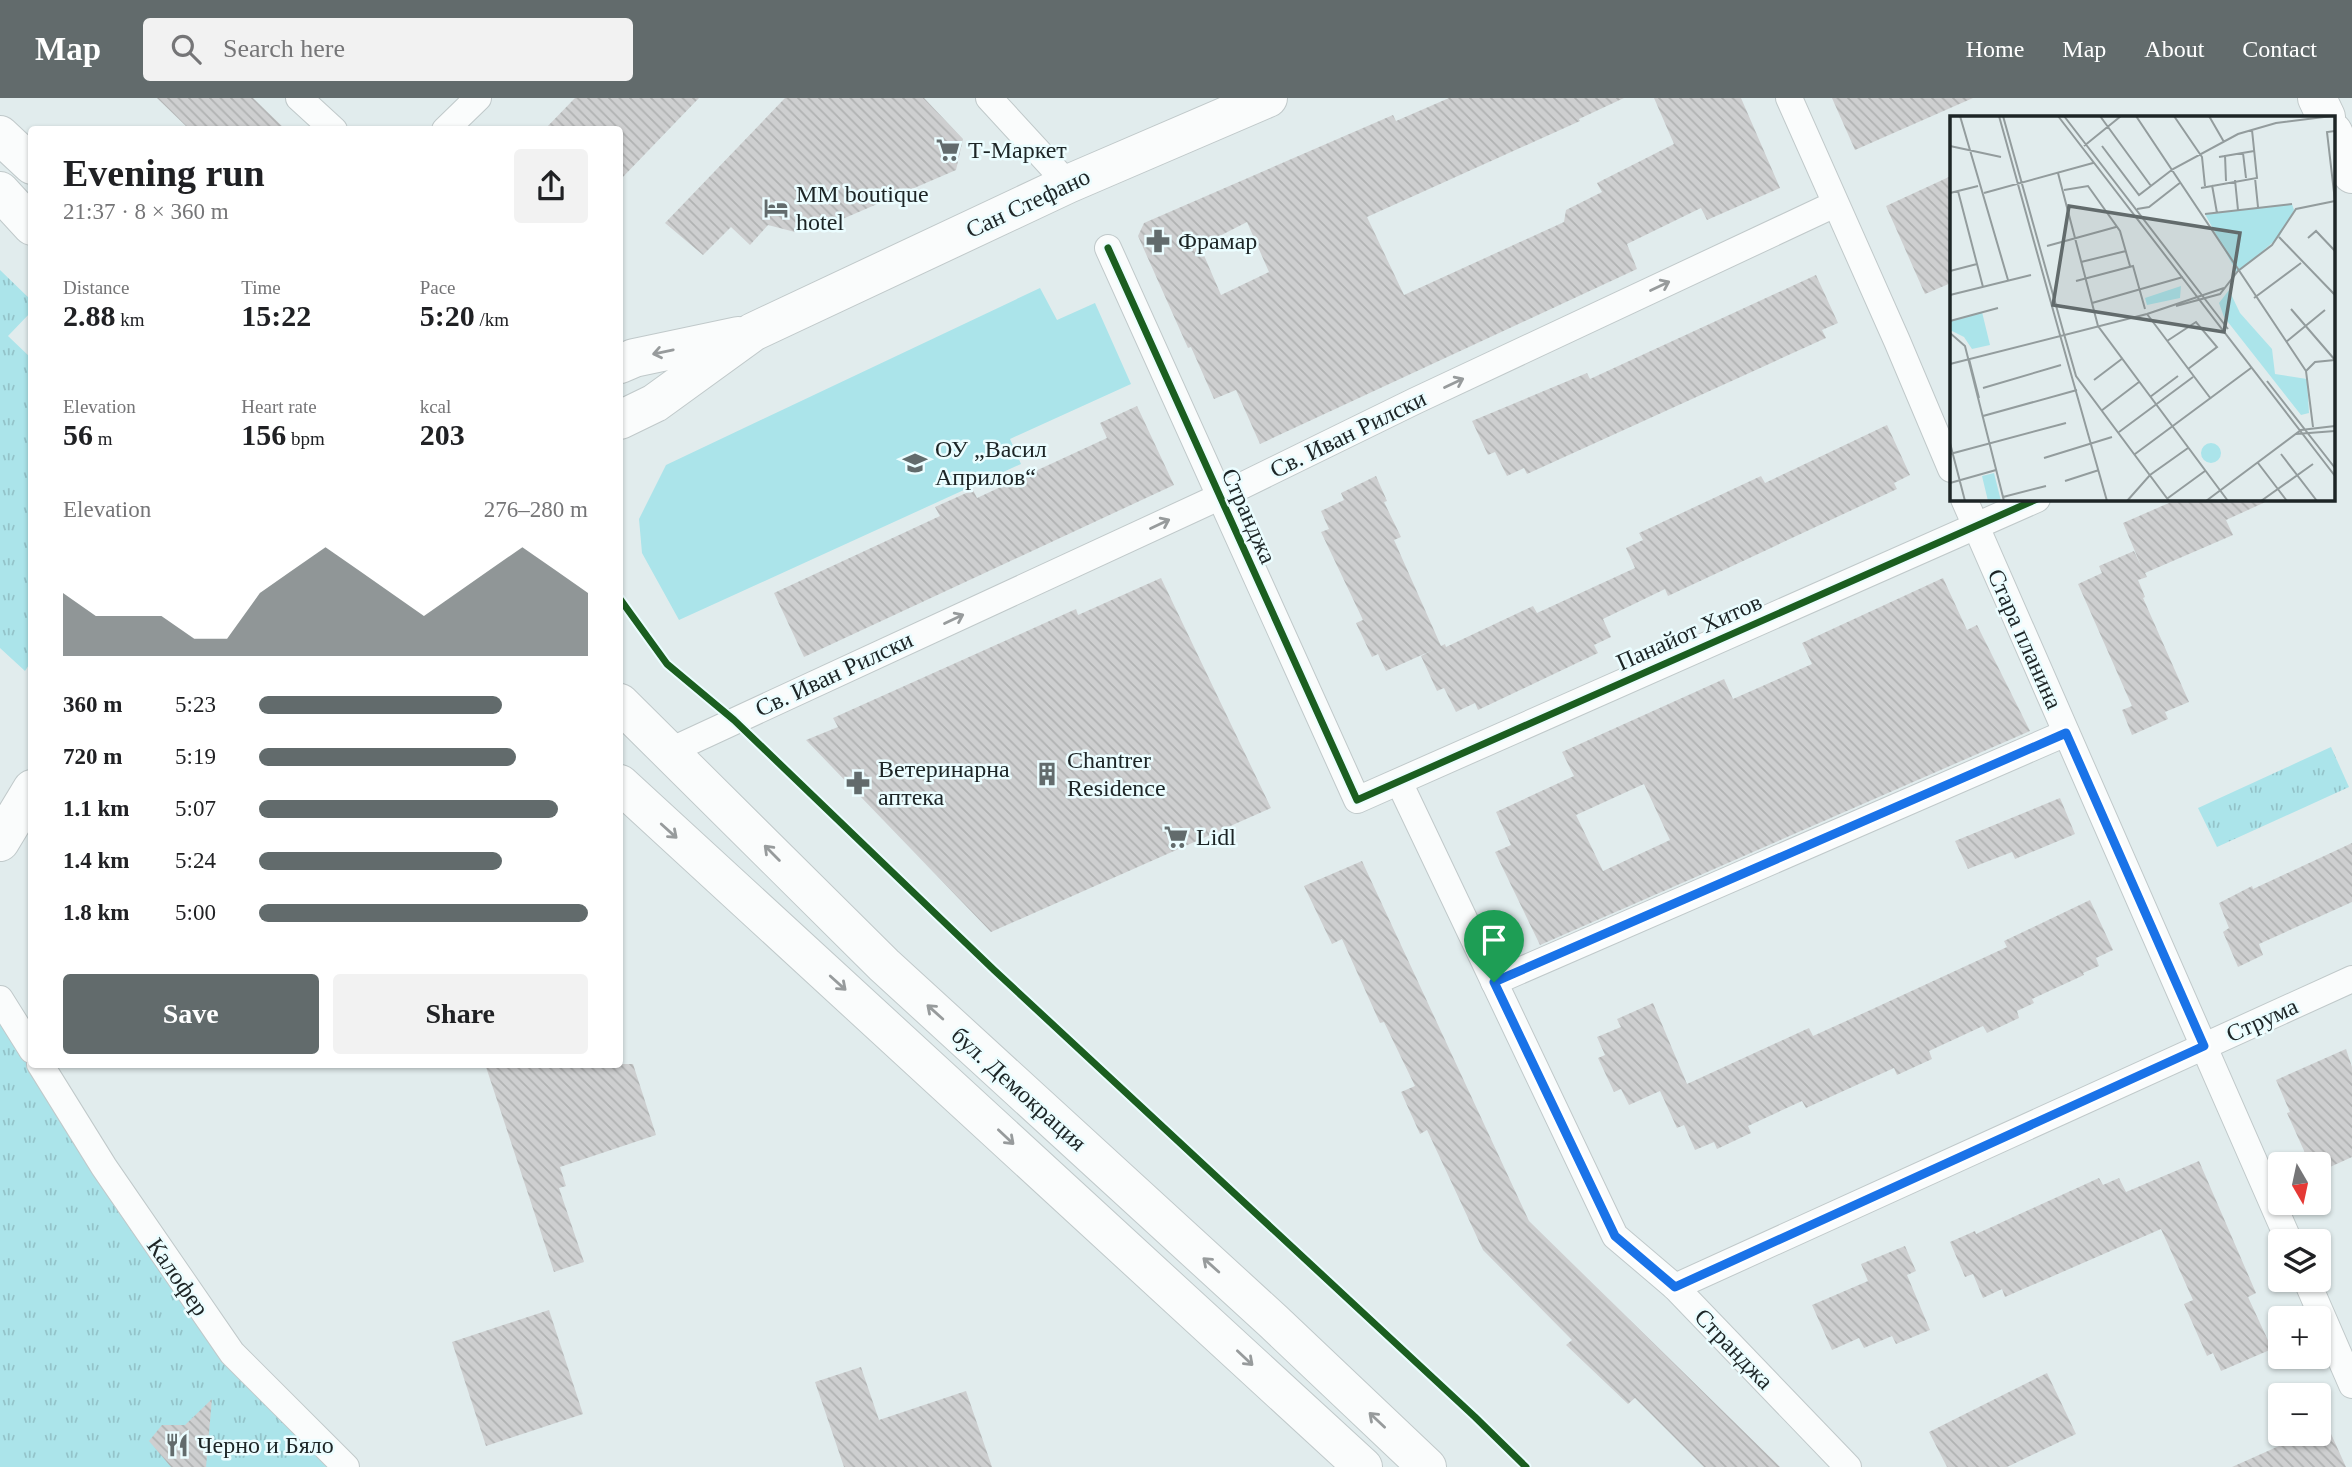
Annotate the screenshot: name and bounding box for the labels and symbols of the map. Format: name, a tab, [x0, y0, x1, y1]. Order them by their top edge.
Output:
inset map	[1950, 116, 2334, 500]
supermarket icon: Т-Маркет	[934, 136, 962, 164]
place label: Т-Маркет	[968, 137, 1067, 163]
street label: Сан Стефано	[962, 163, 1094, 243]
place label: MM boutique hotel	[796, 181, 929, 235]
hotel icon: MM boutique hotel	[762, 194, 790, 222]
pharmacy icon: Фрамар	[1144, 227, 1172, 255]
place label: Фрамар	[1178, 228, 1257, 254]
one-way arrow	[1649, 279, 1670, 292]
one-way arrow	[652, 345, 675, 359]
one-way arrow	[1443, 375, 1464, 389]
street label: Св. Иван Рилски	[1266, 385, 1430, 483]
place label: ОУ „Васил Априлов“	[935, 436, 1047, 490]
school or university icon: ОУ „Васил Априлов“	[901, 449, 929, 477]
street label: Странджа	[1216, 464, 1282, 568]
one-way arrow	[1149, 517, 1170, 530]
street label: Стара планина	[1983, 565, 2068, 713]
street label: Панайот Хитов	[1612, 588, 1766, 676]
one-way arrow	[943, 612, 964, 625]
street label: Св. Иван Рилски	[751, 626, 917, 722]
place label: Chantrer Residence	[1067, 747, 1166, 801]
place label: Ветеринарна аптека	[878, 756, 1010, 810]
building icon: Chantrer Residence	[1033, 760, 1061, 788]
pharmacy icon: Ветеринарна аптека	[844, 769, 872, 797]
one-way arrow	[660, 822, 678, 838]
supermarket icon: Lidl	[1162, 823, 1190, 851]
place label: Lidl	[1196, 824, 1236, 850]
one-way arrow	[764, 845, 781, 862]
pin	[1464, 910, 1524, 982]
one-way arrow	[829, 975, 846, 992]
street label: Струма	[2222, 993, 2302, 1047]
one-way arrow	[926, 1004, 944, 1020]
street label: бул. Демокрация	[946, 1022, 1092, 1156]
one-way arrow	[997, 1129, 1014, 1146]
north arrow	[2268, 1152, 2331, 1214]
street label: Калофер	[142, 1233, 214, 1321]
one-way arrow	[1203, 1256, 1220, 1273]
street label: Странджа	[1689, 1303, 1779, 1395]
one-way arrow	[1236, 1350, 1254, 1366]
one-way arrow	[1368, 1412, 1386, 1428]
restaurant icon: Черно и Бяло	[163, 1431, 191, 1459]
place label: Черно и Бяло	[197, 1432, 334, 1458]

